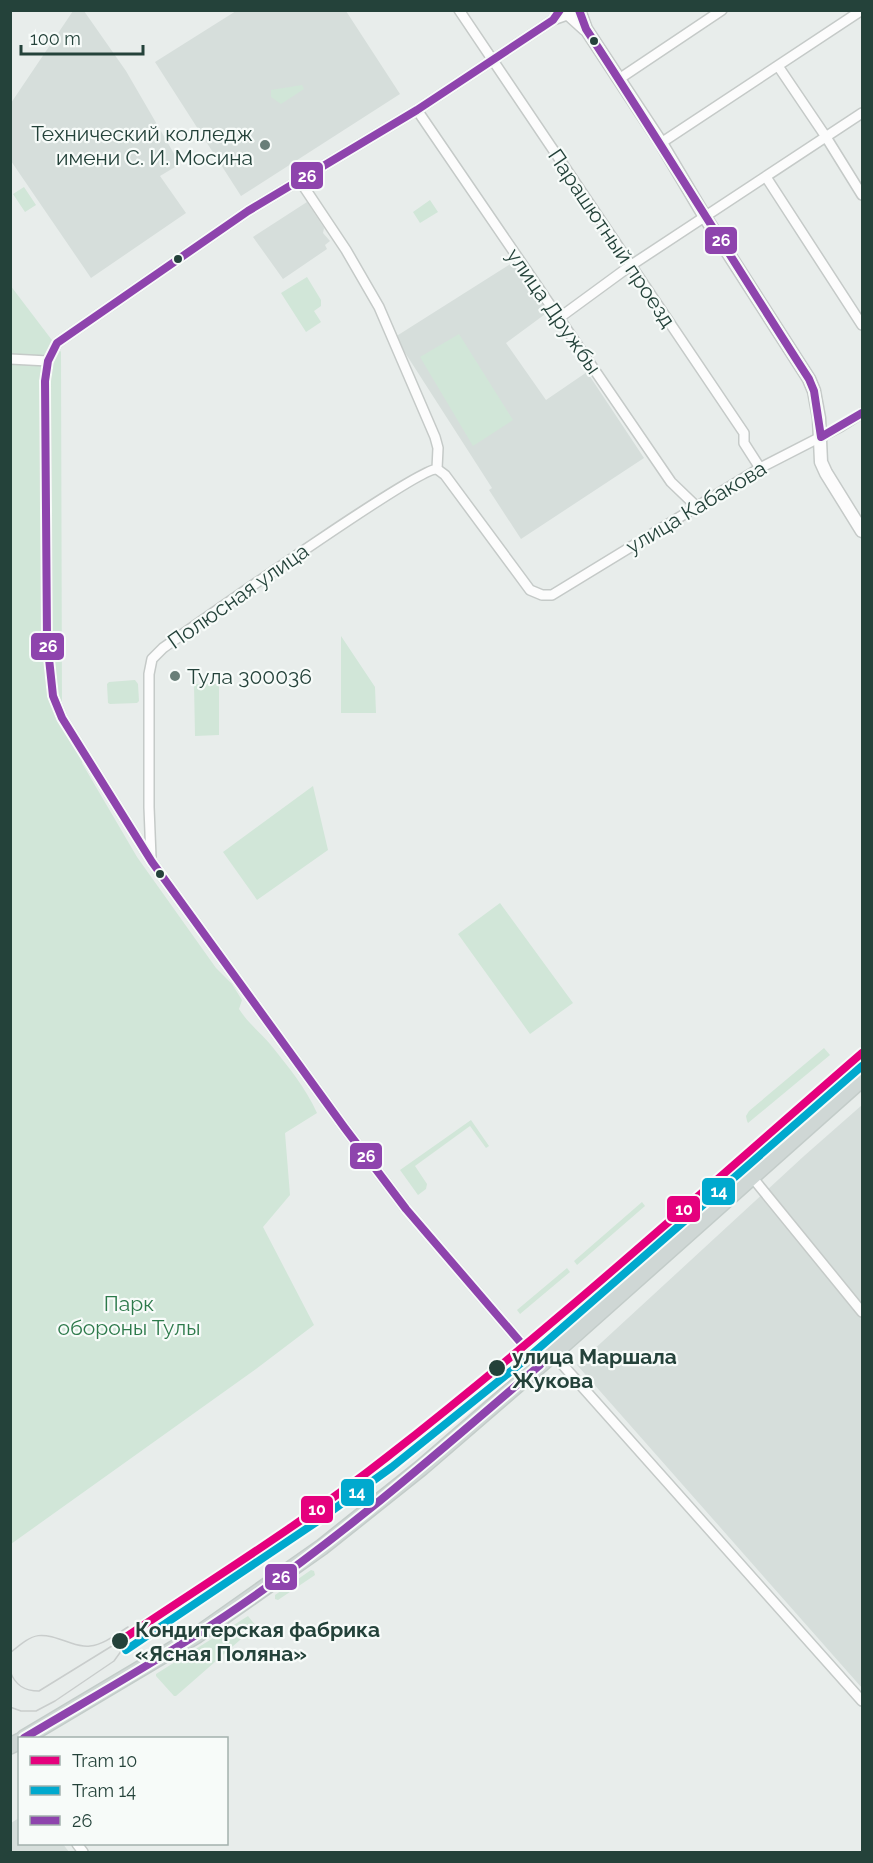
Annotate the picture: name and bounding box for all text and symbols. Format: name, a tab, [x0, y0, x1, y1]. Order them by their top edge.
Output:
scale bar	[21, 18, 142, 56]
text: 100 m	[30, 28, 81, 49]
unlabelled marker	[588, 35, 600, 47]
place label: Технический колледж имени С. И. Мосина	[31, 121, 253, 170]
marker: Технический колледж имени С. И. Мосина	[258, 138, 272, 152]
street label: Парашютный проезд	[543, 144, 681, 332]
line badge: 26	[290, 161, 324, 190]
text: 26	[298, 167, 317, 186]
line badge: 26	[704, 226, 738, 255]
text: 26	[712, 231, 731, 250]
street label: улица Дружбы	[501, 243, 607, 379]
unlabelled marker	[172, 253, 184, 265]
street label: улица Кабакова	[621, 455, 771, 559]
street label: Полюсная улица	[163, 538, 313, 654]
line badge: 26	[30, 632, 65, 661]
text: 26	[39, 637, 58, 656]
place label: Тула 300036	[187, 664, 312, 689]
marker: Тула 300036	[168, 669, 182, 683]
unlabelled marker	[154, 868, 166, 880]
line badge: 26	[349, 1142, 383, 1170]
text: 26	[357, 1147, 376, 1166]
line badge: 14	[701, 1177, 736, 1206]
text: 14	[710, 1182, 728, 1201]
line badge: 10	[666, 1195, 701, 1223]
text: 10	[675, 1200, 693, 1219]
park label: Парк обороны Тулы	[57, 1291, 201, 1340]
place label: улица Маршала Жукова	[512, 1344, 677, 1393]
marker: улица Маршала Жукова	[487, 1358, 507, 1378]
line badge: 14	[340, 1478, 375, 1507]
text: 14	[348, 1483, 366, 1502]
line badge: 10	[300, 1495, 334, 1524]
text: 10	[308, 1500, 326, 1519]
line badge: 26	[264, 1563, 298, 1591]
text: 26	[272, 1568, 291, 1587]
place label: Кондитерская фабрика «Ясная Поляна»	[135, 1617, 380, 1666]
marker: Кондитерская фабрика «Ясная Поляна»	[110, 1631, 130, 1651]
legend	[18, 1737, 228, 1845]
text: Tram 10	[72, 1750, 137, 1771]
text: Tram 14	[72, 1780, 136, 1801]
text: 26	[72, 1810, 92, 1831]

